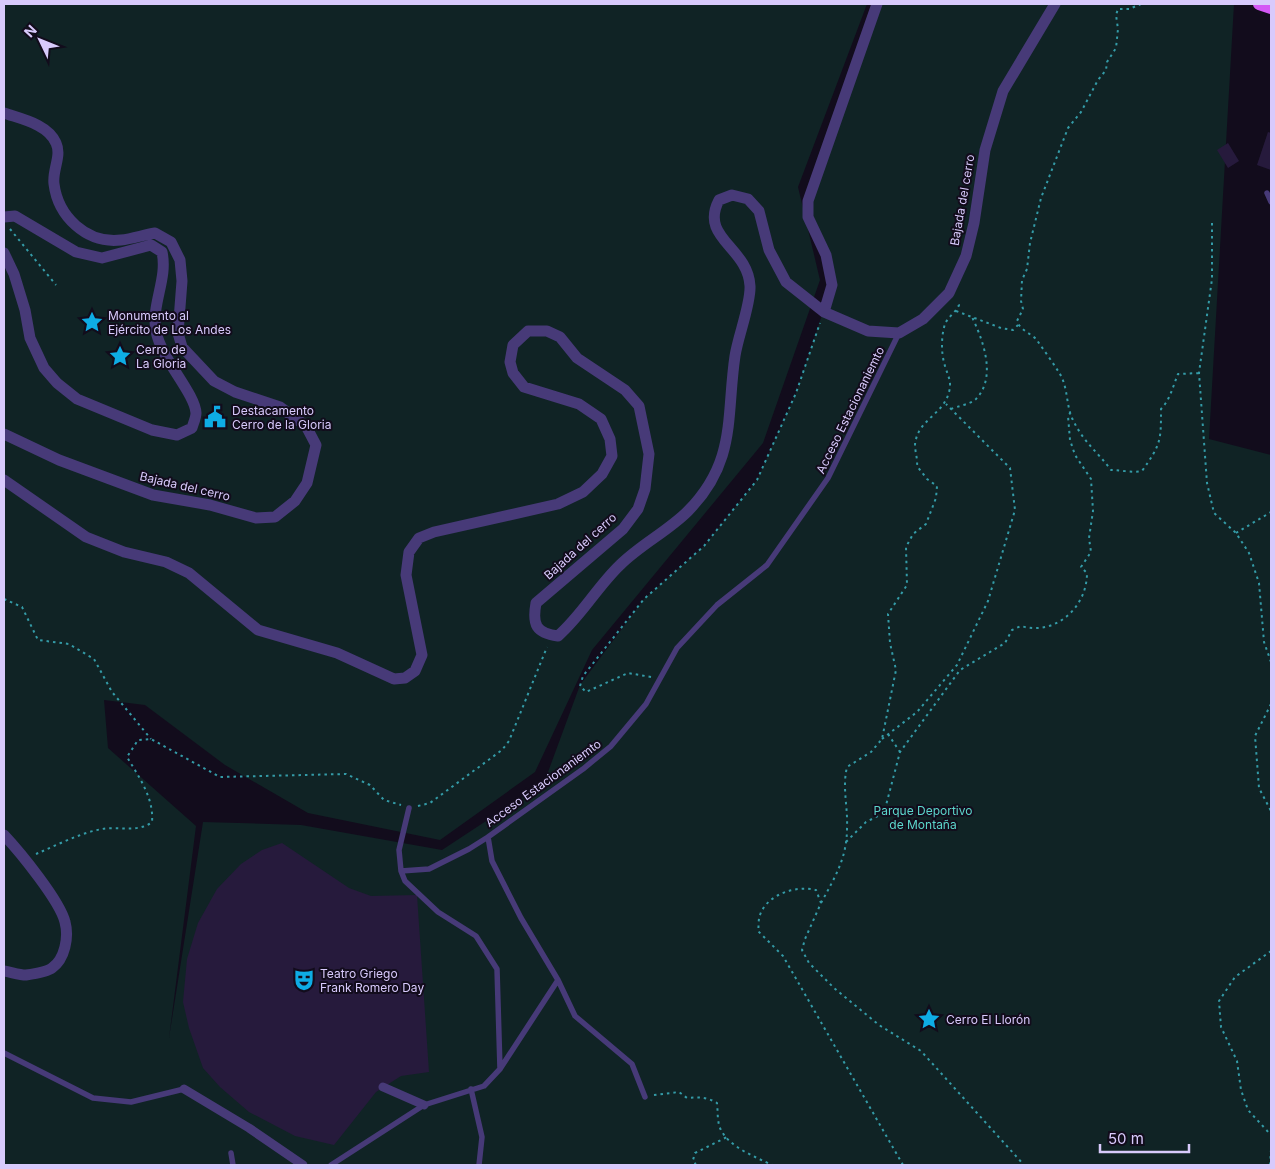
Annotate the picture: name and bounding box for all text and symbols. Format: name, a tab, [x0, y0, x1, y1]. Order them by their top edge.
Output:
north arrow	[15, 15, 65, 65]
text: N	[20, 21, 40, 40]
street label: Bajada del cerro	[947, 153, 977, 247]
place label: Monumento al Ejército de Los Andes	[108, 308, 231, 337]
place icon: Monumento al Ejército de Los Andes	[79, 309, 105, 335]
place label: Cerro de La Gloria	[136, 342, 186, 371]
place icon: Cerro de La Gloria	[107, 343, 133, 369]
street label: Acceso Estacionaniemto	[813, 344, 887, 476]
place label: Destacamento Cerro de la Gloria	[232, 403, 332, 432]
public building icon: Destacamento Cerro de la Gloria	[202, 404, 228, 430]
street label: Bajada del cerro	[138, 468, 232, 504]
street label: Bajada del cerro	[541, 510, 619, 582]
street label: Acceso Estacionaniemto	[482, 736, 604, 830]
park label: Parque Deportivo de Montaña	[874, 803, 972, 832]
place label: Teatro Griego Frank Romero Day	[320, 966, 424, 995]
theatre icon: Teatro Griego Frank Romero Day	[291, 967, 317, 993]
place icon: Cerro El Llorón	[916, 1006, 942, 1032]
place label: Cerro El Llorón	[946, 1012, 1030, 1027]
scale bar	[1100, 1122, 1189, 1154]
text: 50 m	[1108, 1129, 1144, 1148]

